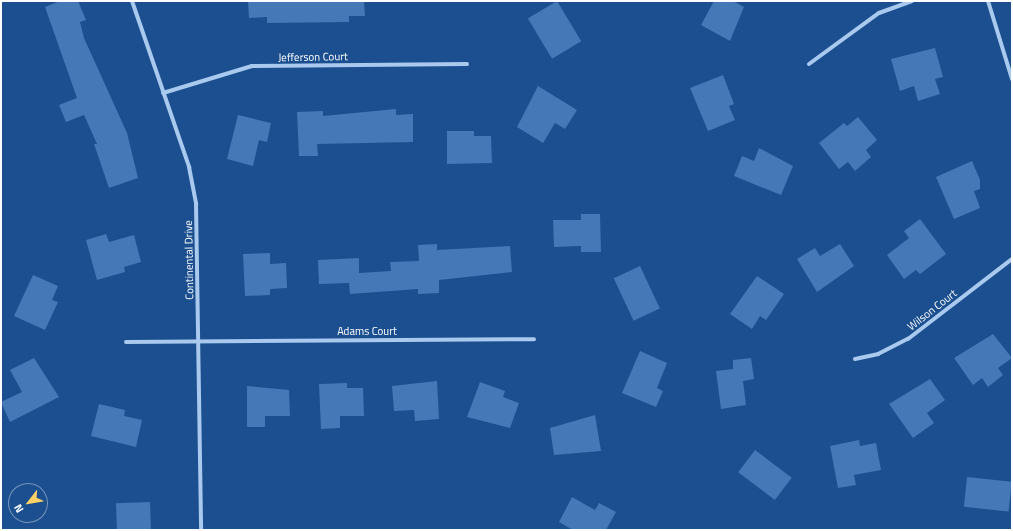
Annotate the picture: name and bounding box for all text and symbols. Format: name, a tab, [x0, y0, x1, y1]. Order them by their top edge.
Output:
street label: Jefferson Court	[278, 50, 348, 64]
street label: Continental Drive	[182, 220, 196, 300]
street label: Wilson Court	[905, 287, 959, 333]
street label: Adams Court	[337, 324, 397, 338]
north arrow	[8, 483, 48, 523]
text: N	[10, 501, 27, 516]

